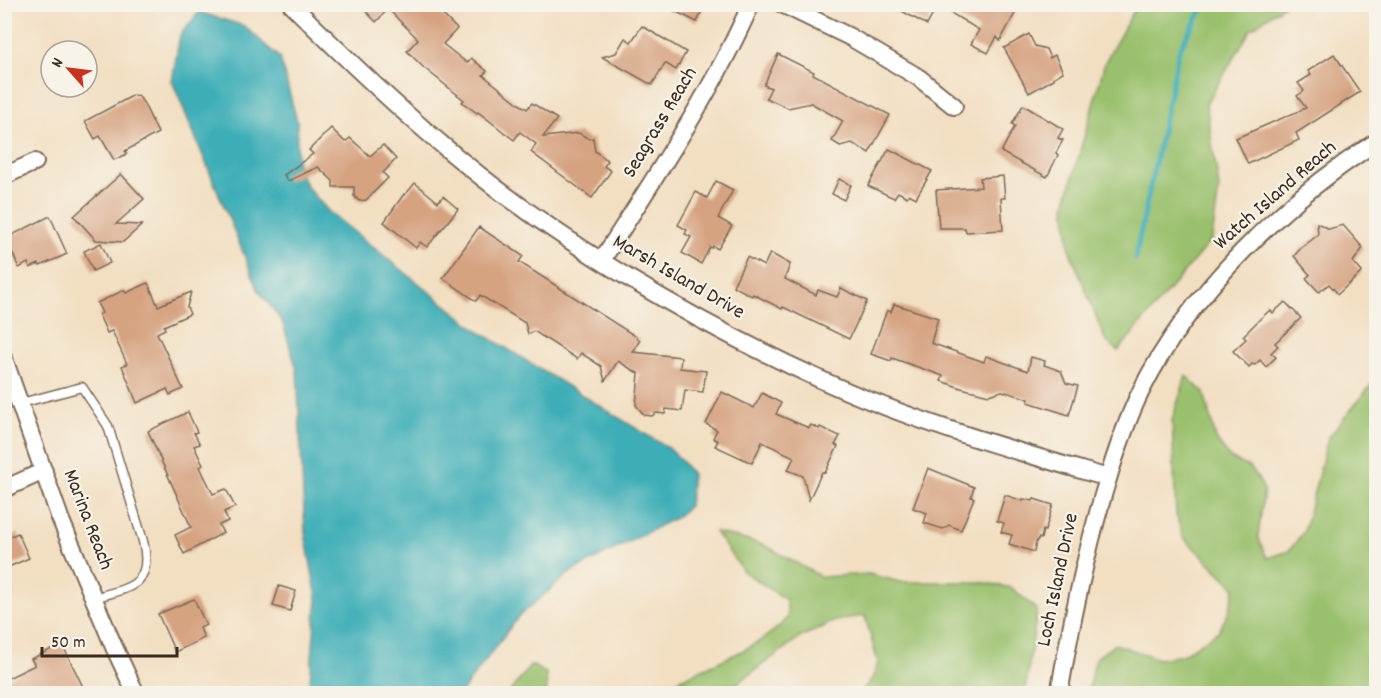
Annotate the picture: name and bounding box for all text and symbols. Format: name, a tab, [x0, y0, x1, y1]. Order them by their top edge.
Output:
north arrow	[39, 39, 99, 99]
text: N	[46, 54, 70, 72]
street label: Seagrass Reach	[616, 62, 706, 184]
street label: Watch Island Reach	[1208, 134, 1344, 258]
street label: Marsh Island Drive	[606, 228, 750, 328]
street label: Marina Reach	[54, 465, 120, 575]
street label: Loch Island Drive	[1030, 510, 1088, 650]
scale bar	[42, 620, 177, 658]
text: 50 m	[51, 631, 86, 656]

